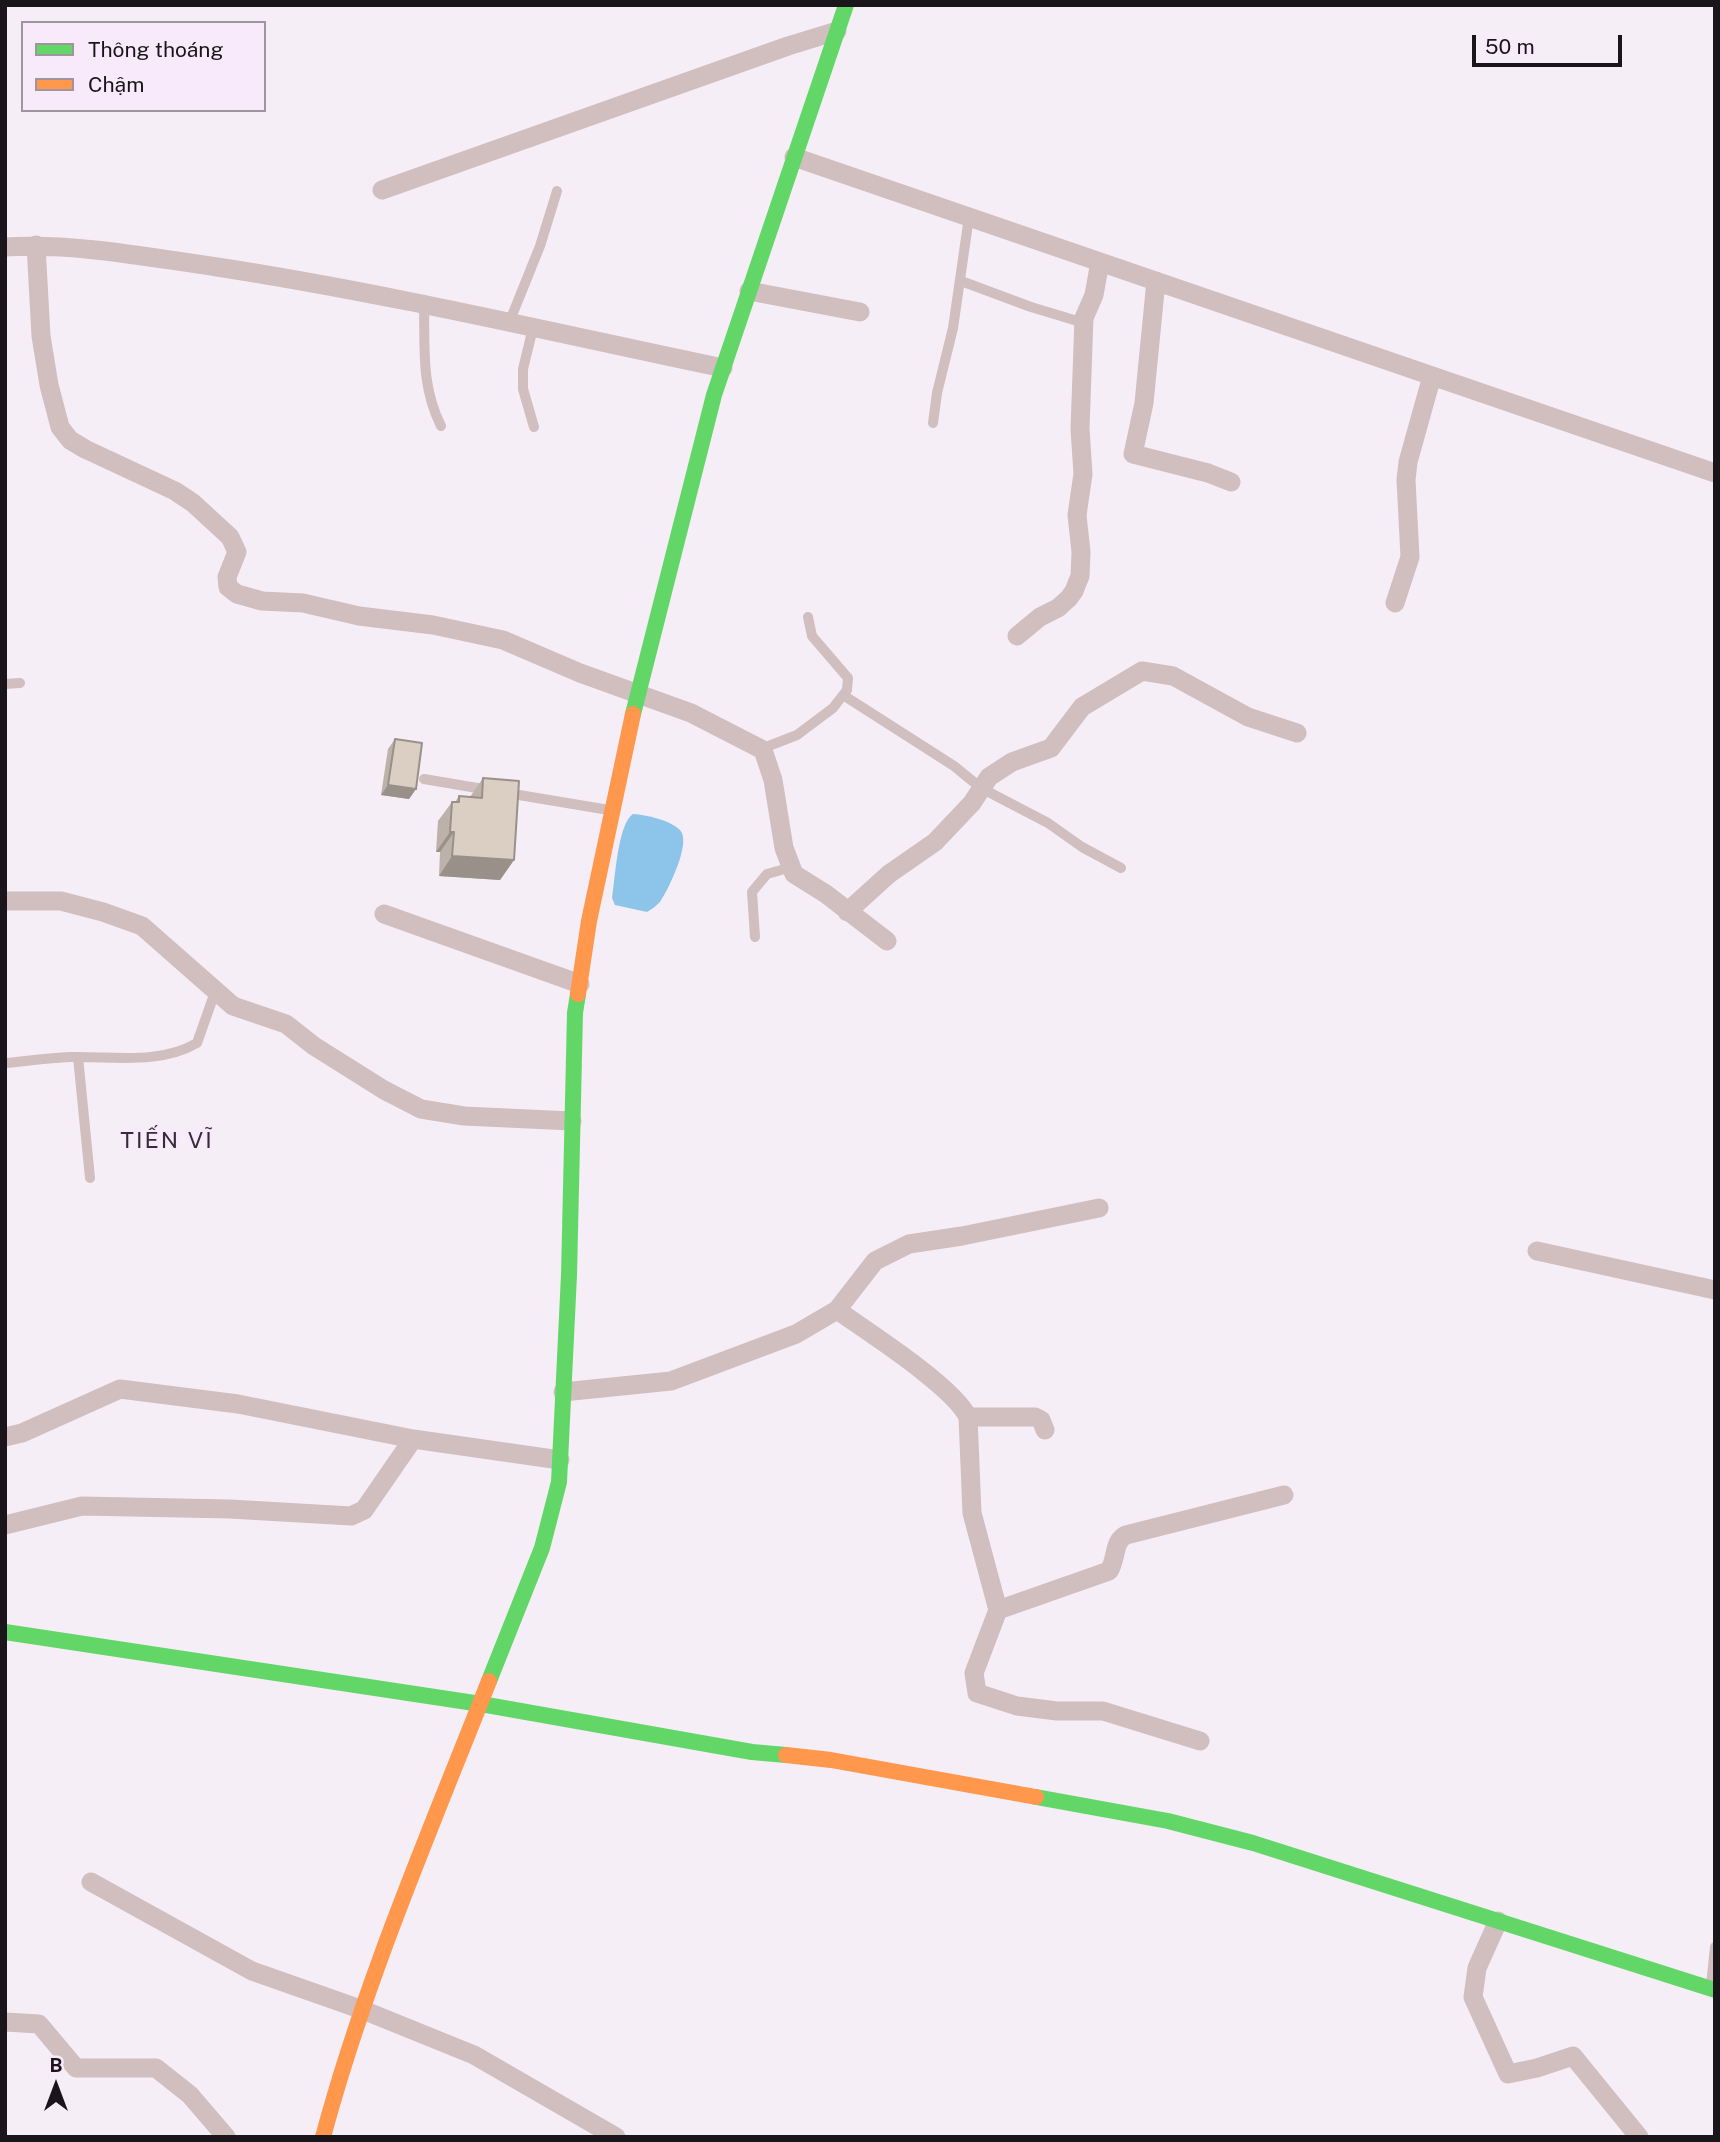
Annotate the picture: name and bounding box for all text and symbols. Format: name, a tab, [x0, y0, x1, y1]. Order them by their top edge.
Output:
legend	[21, 21, 266, 112]
scale bar	[1475, 21, 1626, 65]
text: 50 m	[1485, 34, 1535, 59]
text: Thông thoáng	[88, 37, 224, 62]
text: Chậm	[88, 72, 144, 97]
district label: TIẾN VĨ	[121, 1127, 213, 1155]
north arrow	[21, 2051, 91, 2121]
text: B	[49, 2054, 63, 2076]

